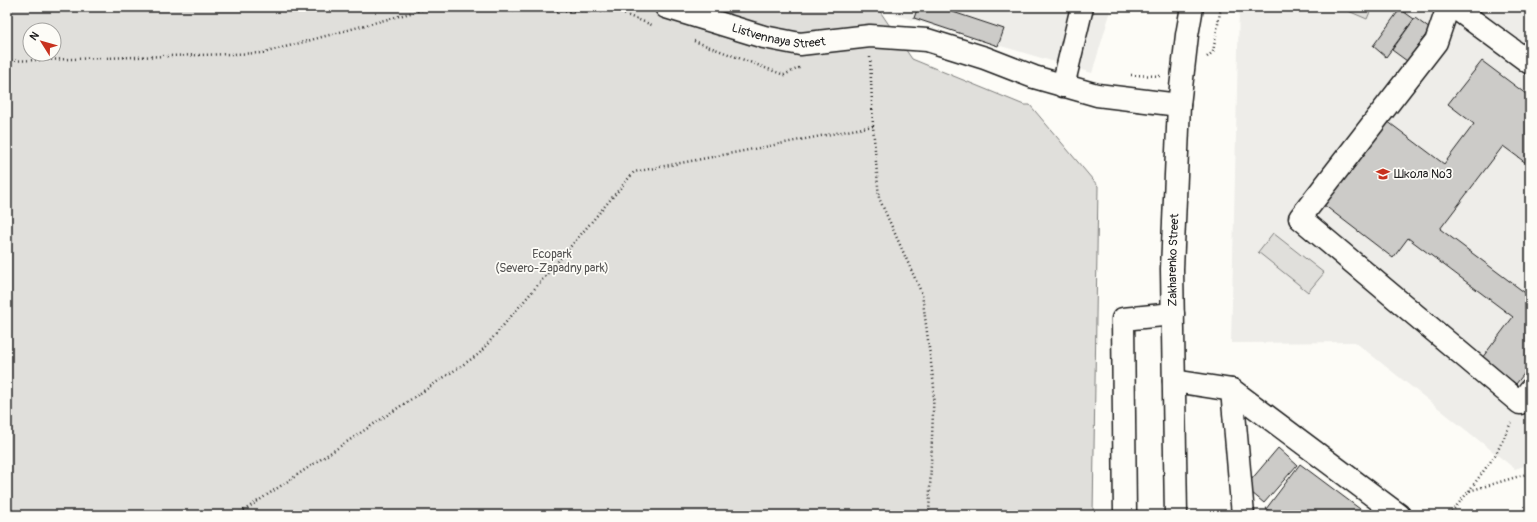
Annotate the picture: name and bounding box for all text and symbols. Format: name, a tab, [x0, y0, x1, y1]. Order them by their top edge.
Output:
street label: Listvennaya Street	[730, 20, 826, 52]
north arrow	[22, 22, 62, 62]
text: N	[27, 29, 42, 43]
school or university icon: Школа №3	[1375, 166, 1391, 182]
place label: Школа №3	[1394, 167, 1453, 182]
street label: Zakharenko Street	[1164, 213, 1182, 307]
park label: Ecopark (Severo-Zapadny park)	[495, 247, 609, 276]

